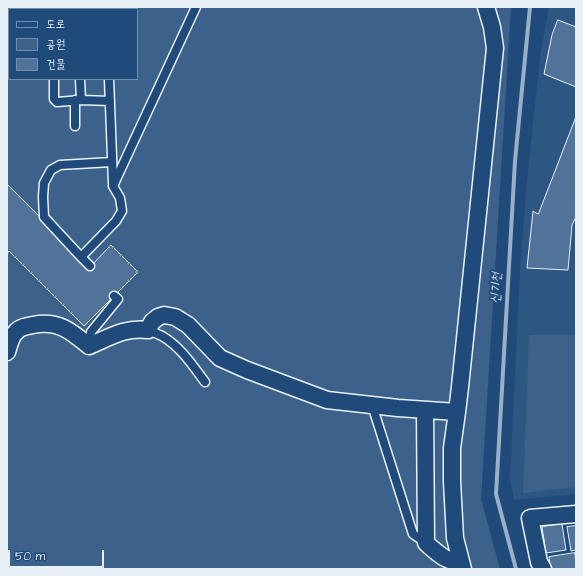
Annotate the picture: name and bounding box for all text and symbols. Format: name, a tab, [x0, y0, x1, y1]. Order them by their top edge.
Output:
legend	[8, 8, 138, 80]
text: 도로	[46, 16, 65, 33]
text: 공원	[46, 36, 65, 53]
text: 건물	[46, 56, 65, 73]
water label: 신기천	[488, 272, 506, 304]
scale bar	[10, 542, 106, 568]
text: 50 m	[15, 548, 45, 565]

